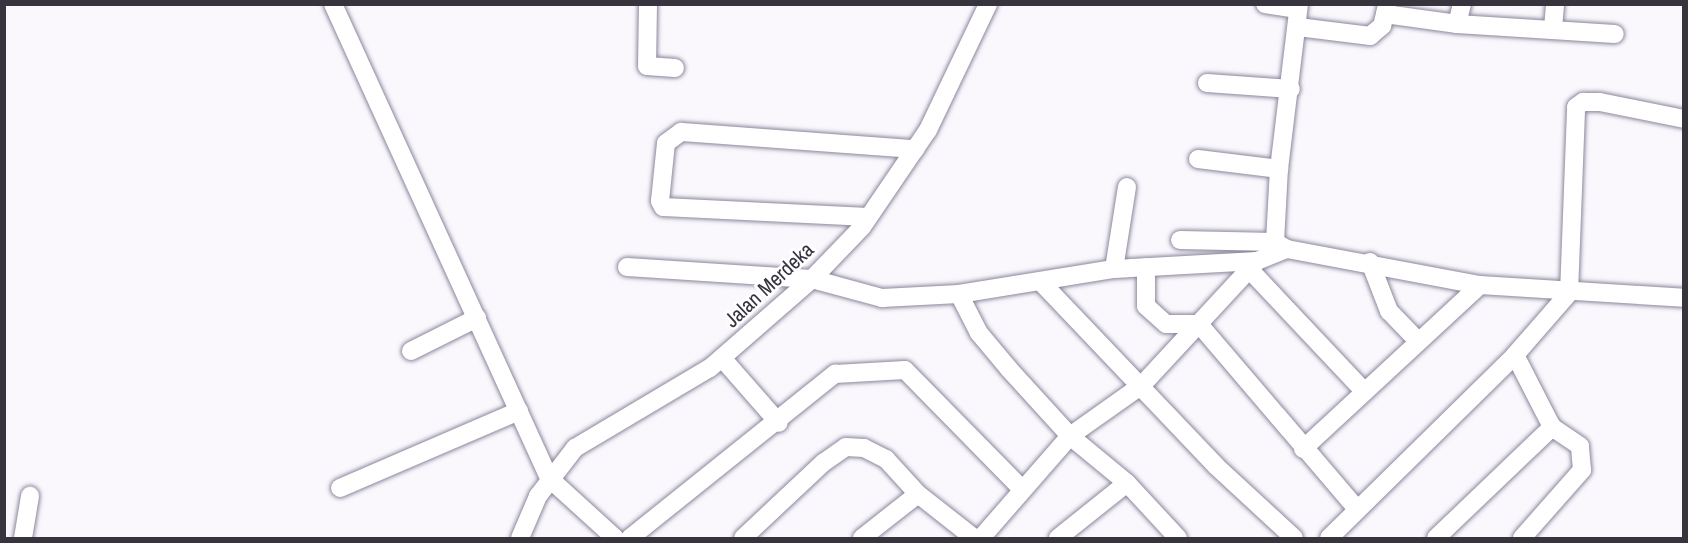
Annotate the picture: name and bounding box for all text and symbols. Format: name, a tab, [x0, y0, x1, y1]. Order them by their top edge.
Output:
street label: Jalan Merdeka	[719, 237, 819, 333]

